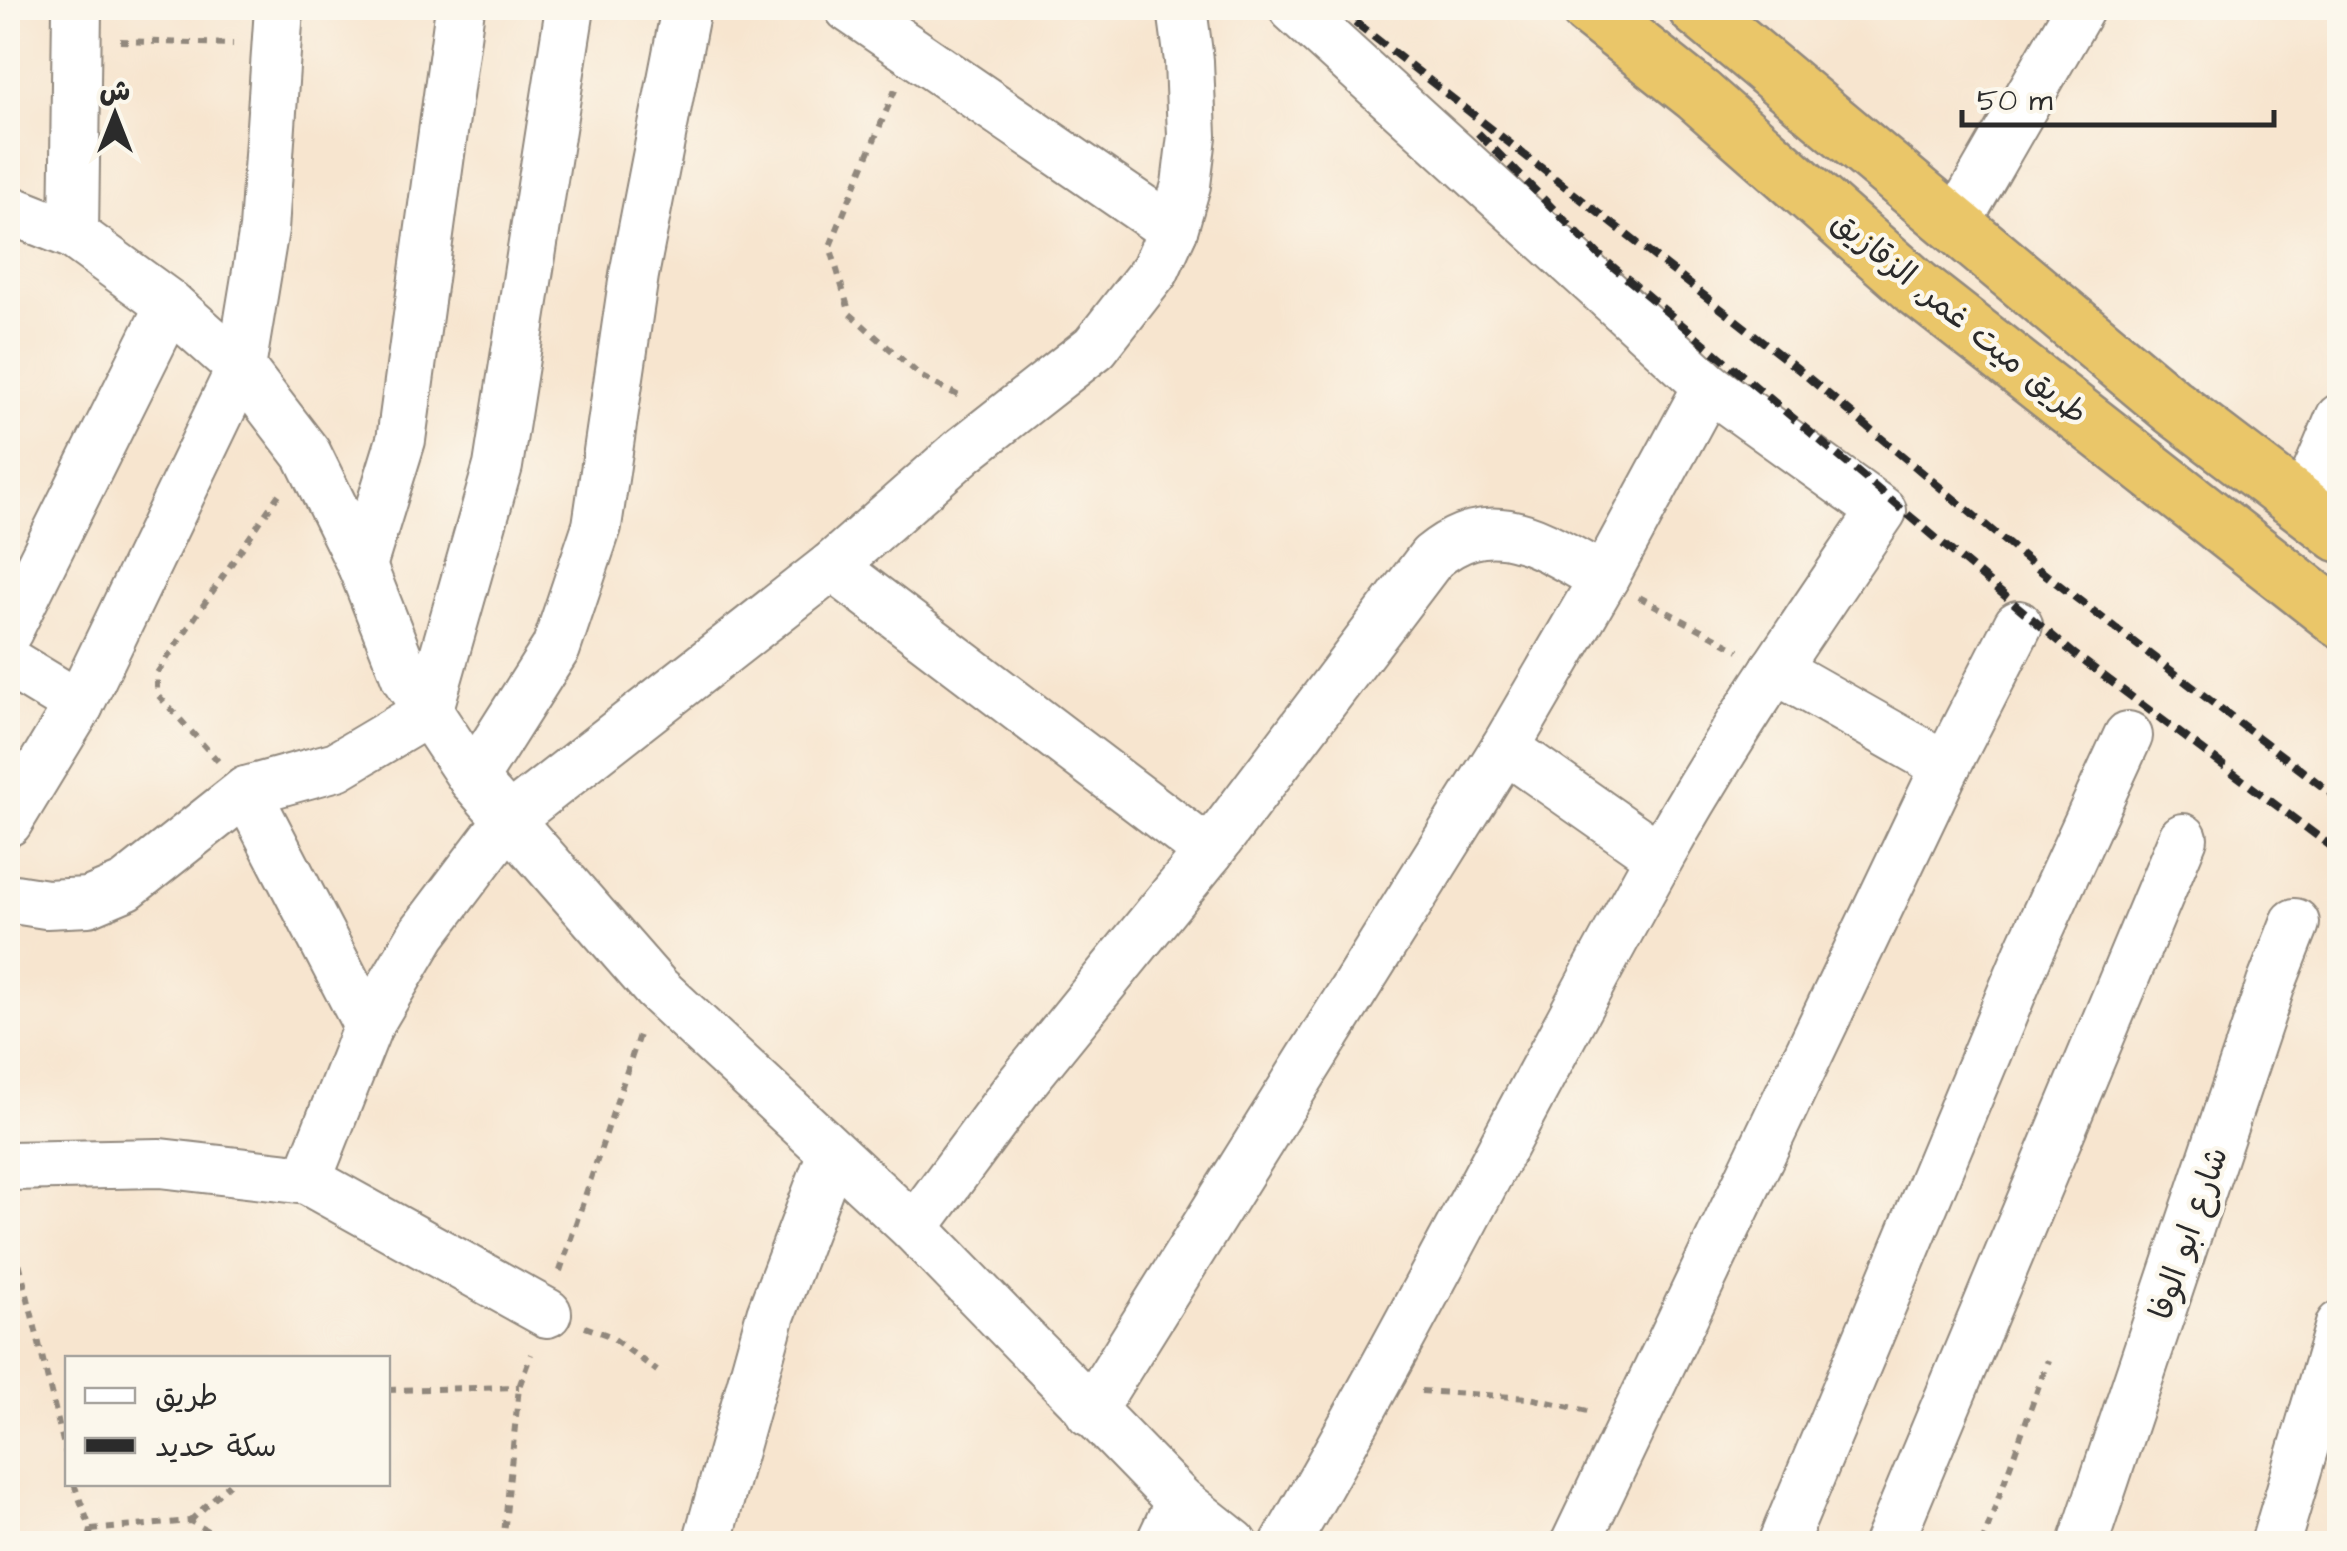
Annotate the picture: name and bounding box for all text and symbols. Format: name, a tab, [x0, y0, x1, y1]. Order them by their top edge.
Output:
north arrow	[65, 65, 165, 165]
scale bar	[1962, 65, 2274, 127]
text: ش	[100, 72, 130, 111]
text: 50 m	[1977, 80, 2053, 122]
street label: طريق ميت غمر, الزقازيق	[1821, 201, 2097, 436]
street label: شارع ابو الوفا	[2139, 1141, 2240, 1326]
legend	[65, 1356, 390, 1486]
text: طريق	[155, 1376, 218, 1418]
text: سكة حديد	[155, 1426, 277, 1468]

